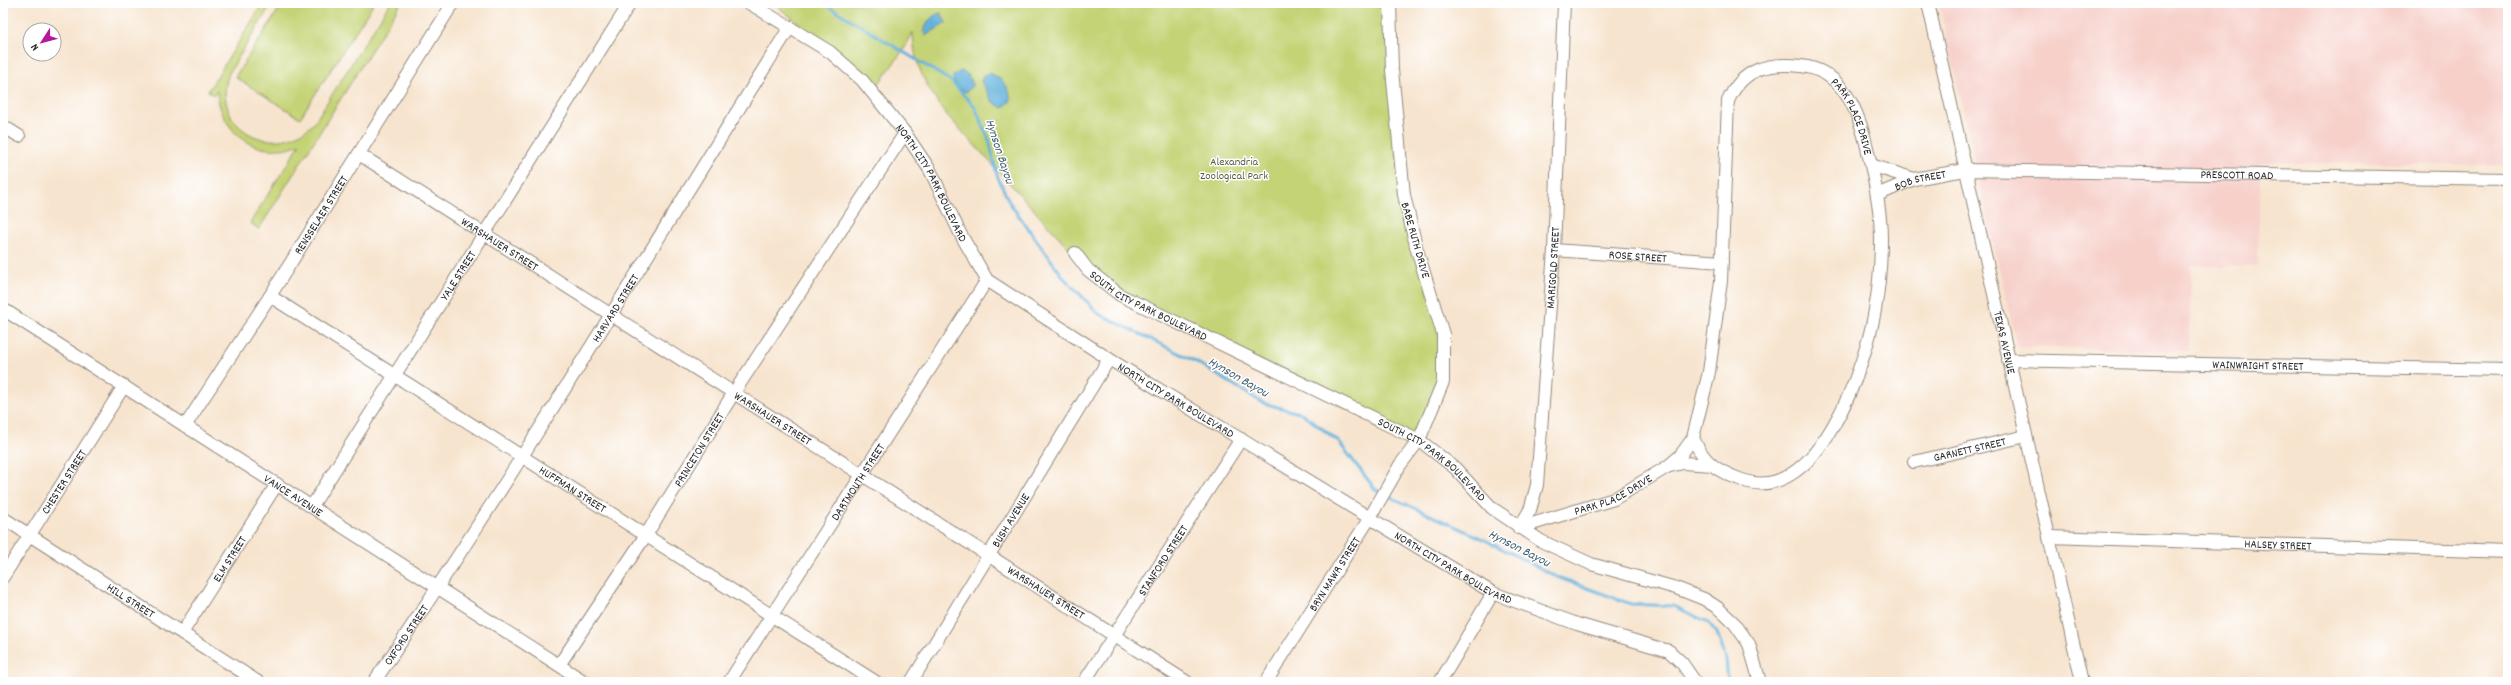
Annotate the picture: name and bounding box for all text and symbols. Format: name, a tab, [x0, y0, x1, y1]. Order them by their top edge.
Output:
north arrow	[22, 22, 62, 62]
text: N	[27, 39, 44, 54]
street label: PARK PLACE DRIVE	[1826, 74, 1876, 157]
water label: Hynson Bayou	[979, 117, 1018, 188]
street label: NORTH CITY PARK BOULEVARD	[891, 121, 970, 246]
park label: Alexandria Zoological Park	[1200, 154, 1268, 185]
street label: BOB STREET	[1892, 167, 1947, 196]
street label: PRESCOTT ROAD	[2200, 167, 2273, 185]
street label: RENSSELAER STREET	[291, 173, 353, 259]
street label: BABE RUTH DRIVE	[1396, 200, 1434, 281]
street label: WARSHAUER STREET	[457, 214, 541, 276]
street label: MARIGOLD STREET	[1543, 226, 1565, 309]
street label: ROSE STREET	[1608, 247, 1667, 268]
street label: YALE STREET	[437, 248, 481, 304]
street label: SOUTH CITY PARK BOULEVARD	[1085, 267, 1210, 346]
street label: HARVARD STREET	[589, 271, 644, 346]
street label: TEXAS AVENUE	[1988, 310, 2019, 376]
water label: Hynson Bayou	[1204, 353, 1273, 404]
street label: WAINWRIGHT STREET	[2212, 357, 2304, 376]
street label: NORTH CITY PARK BOULEVARD	[1114, 359, 1237, 443]
street label: WARSHAUER STREET	[730, 388, 814, 450]
street label: PRINCETON STREET	[671, 410, 730, 491]
street label: SOUTH CITY PARK BOULEVARD	[1374, 414, 1489, 506]
street label: GARNETT STREET	[1932, 434, 2008, 467]
street label: DARTMOUTH STREET	[828, 440, 890, 524]
street label: CHESTER STREET	[38, 447, 92, 518]
street label: HUFFMAN STREET	[535, 462, 609, 518]
street label: VANCE AVENUE	[260, 471, 326, 522]
street label: PARK PLACE DRIVE	[1572, 471, 1656, 521]
street label: BUSH AVENUE	[988, 490, 1035, 551]
street label: STANFORD STREET	[1135, 522, 1193, 600]
water label: Hynson Bayou	[1485, 526, 1554, 574]
street label: NORTH CITY PARK BOULEVARD	[1391, 528, 1514, 609]
street label: ELM STREET	[209, 533, 252, 586]
street label: BRYN MAWR STREET	[1306, 534, 1366, 615]
street label: HALSEY STREET	[2244, 536, 2312, 556]
street label: WARSHAUER STREET	[1003, 562, 1088, 625]
street label: HILL STREET	[103, 580, 158, 623]
street label: OXFORD STREET	[381, 602, 434, 669]

